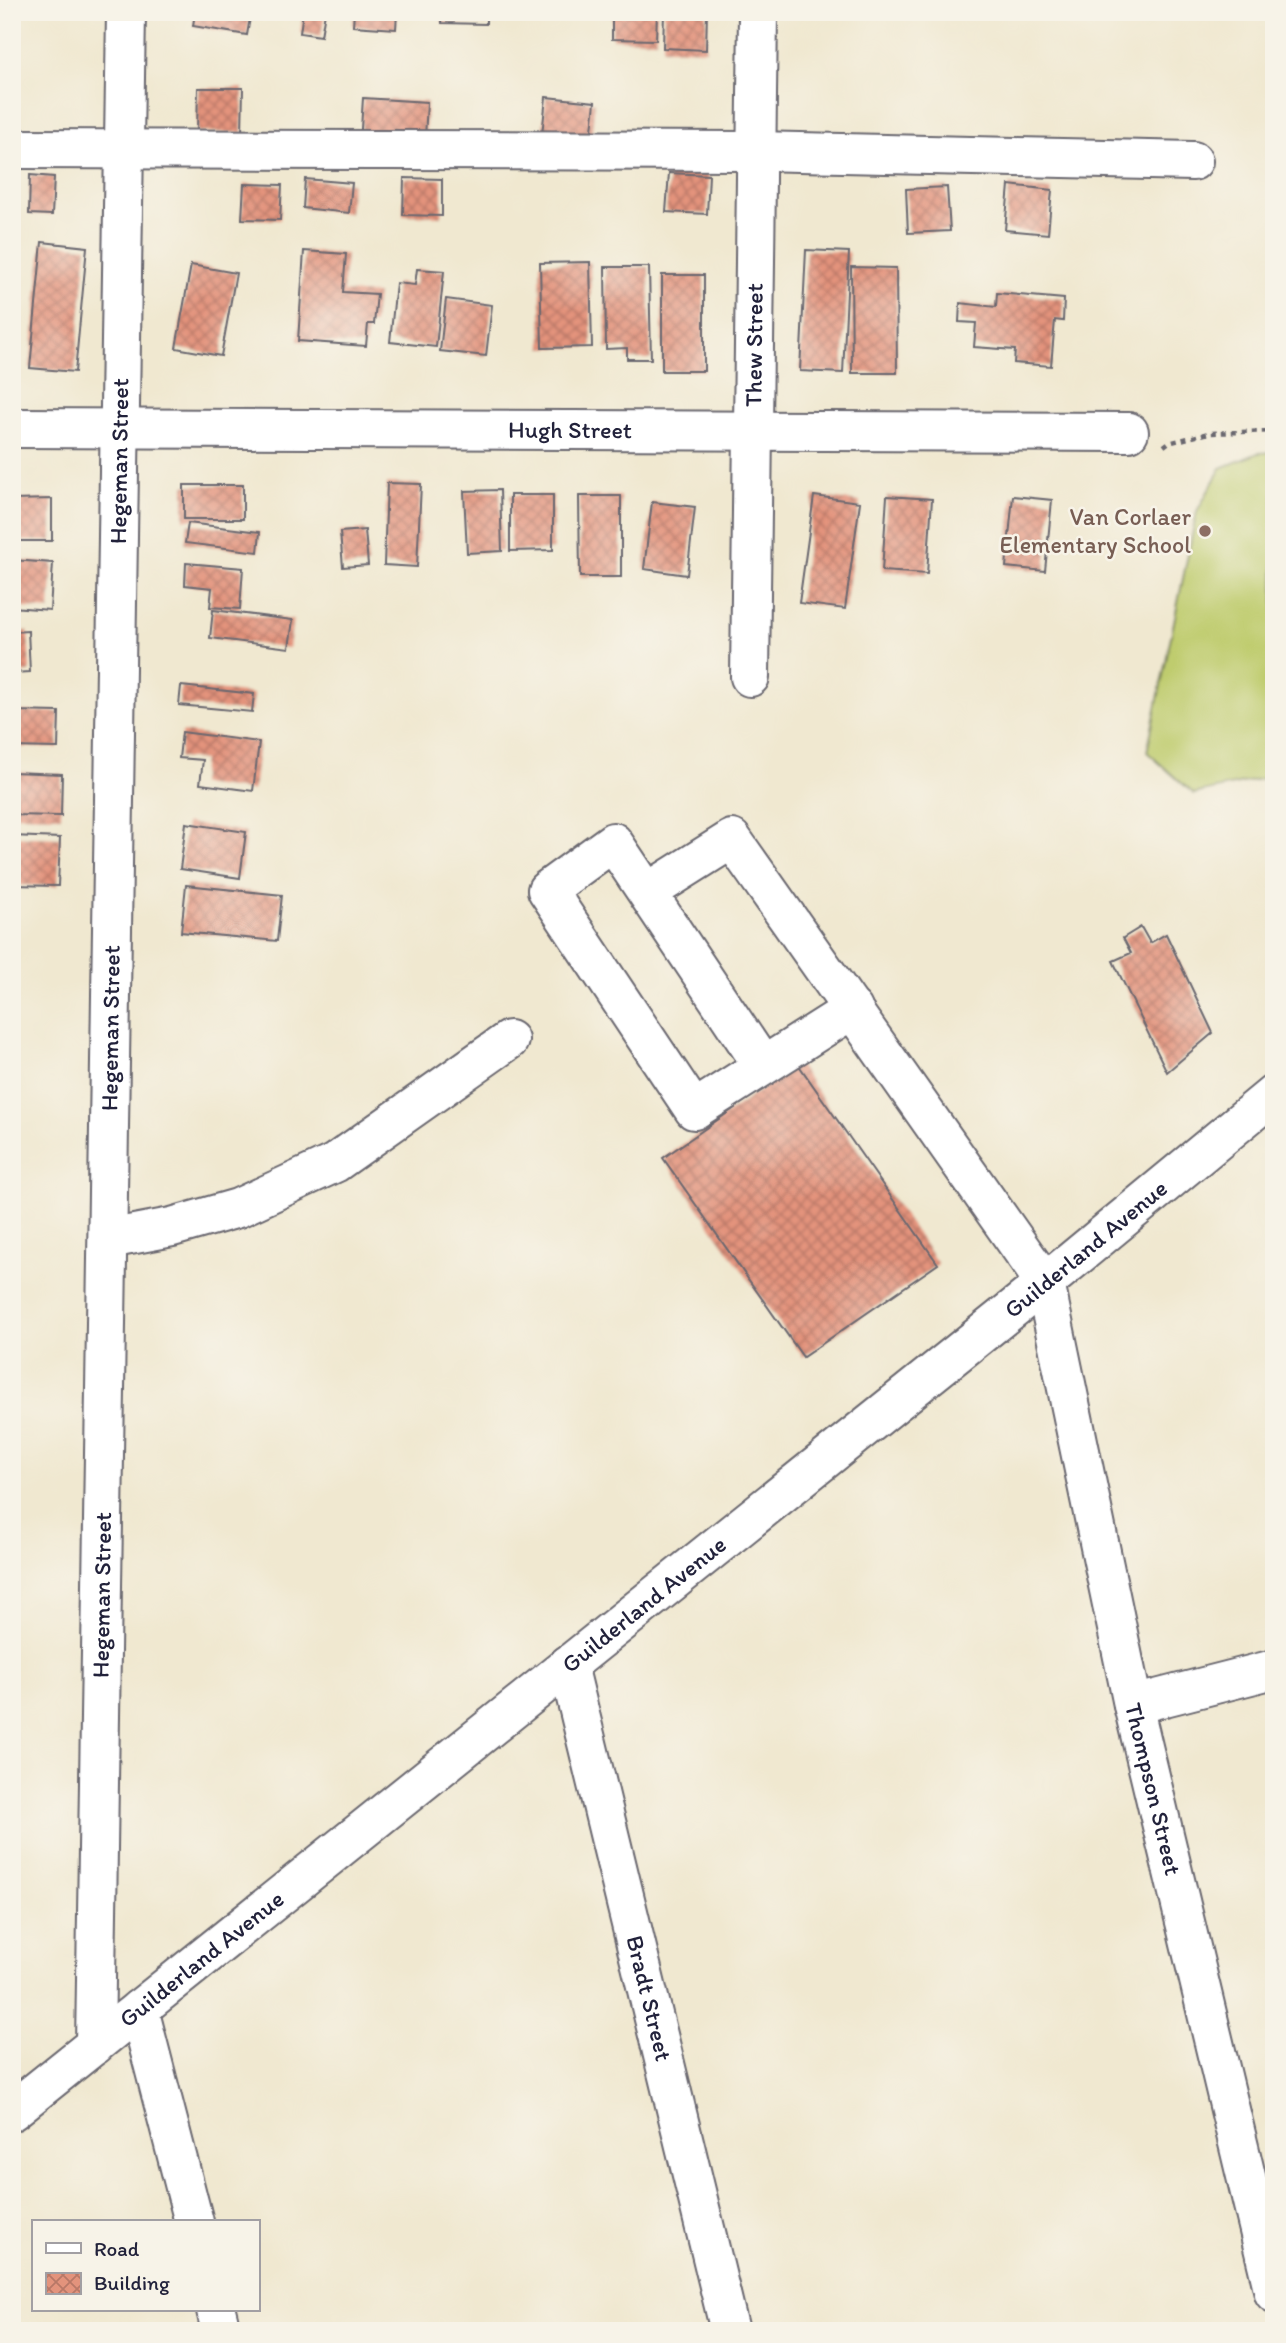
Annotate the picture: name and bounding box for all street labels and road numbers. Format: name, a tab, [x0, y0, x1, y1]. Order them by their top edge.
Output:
street label: Thew Street	[738, 283, 769, 407]
street label: Hegeman Street	[103, 378, 134, 544]
street label: Hugh Street	[508, 415, 632, 444]
street label: Hegeman Street	[94, 945, 126, 1111]
street label: Guilderland Avenue	[998, 1173, 1173, 1324]
street label: Hegeman Street	[86, 1512, 117, 1678]
street label: Guilderland Avenue	[556, 1529, 732, 1679]
street label: Thompson Street	[1119, 1700, 1188, 1878]
street label: Guilderland Avenue	[113, 1884, 289, 2033]
street label: Bradt Street	[620, 1932, 679, 2064]

